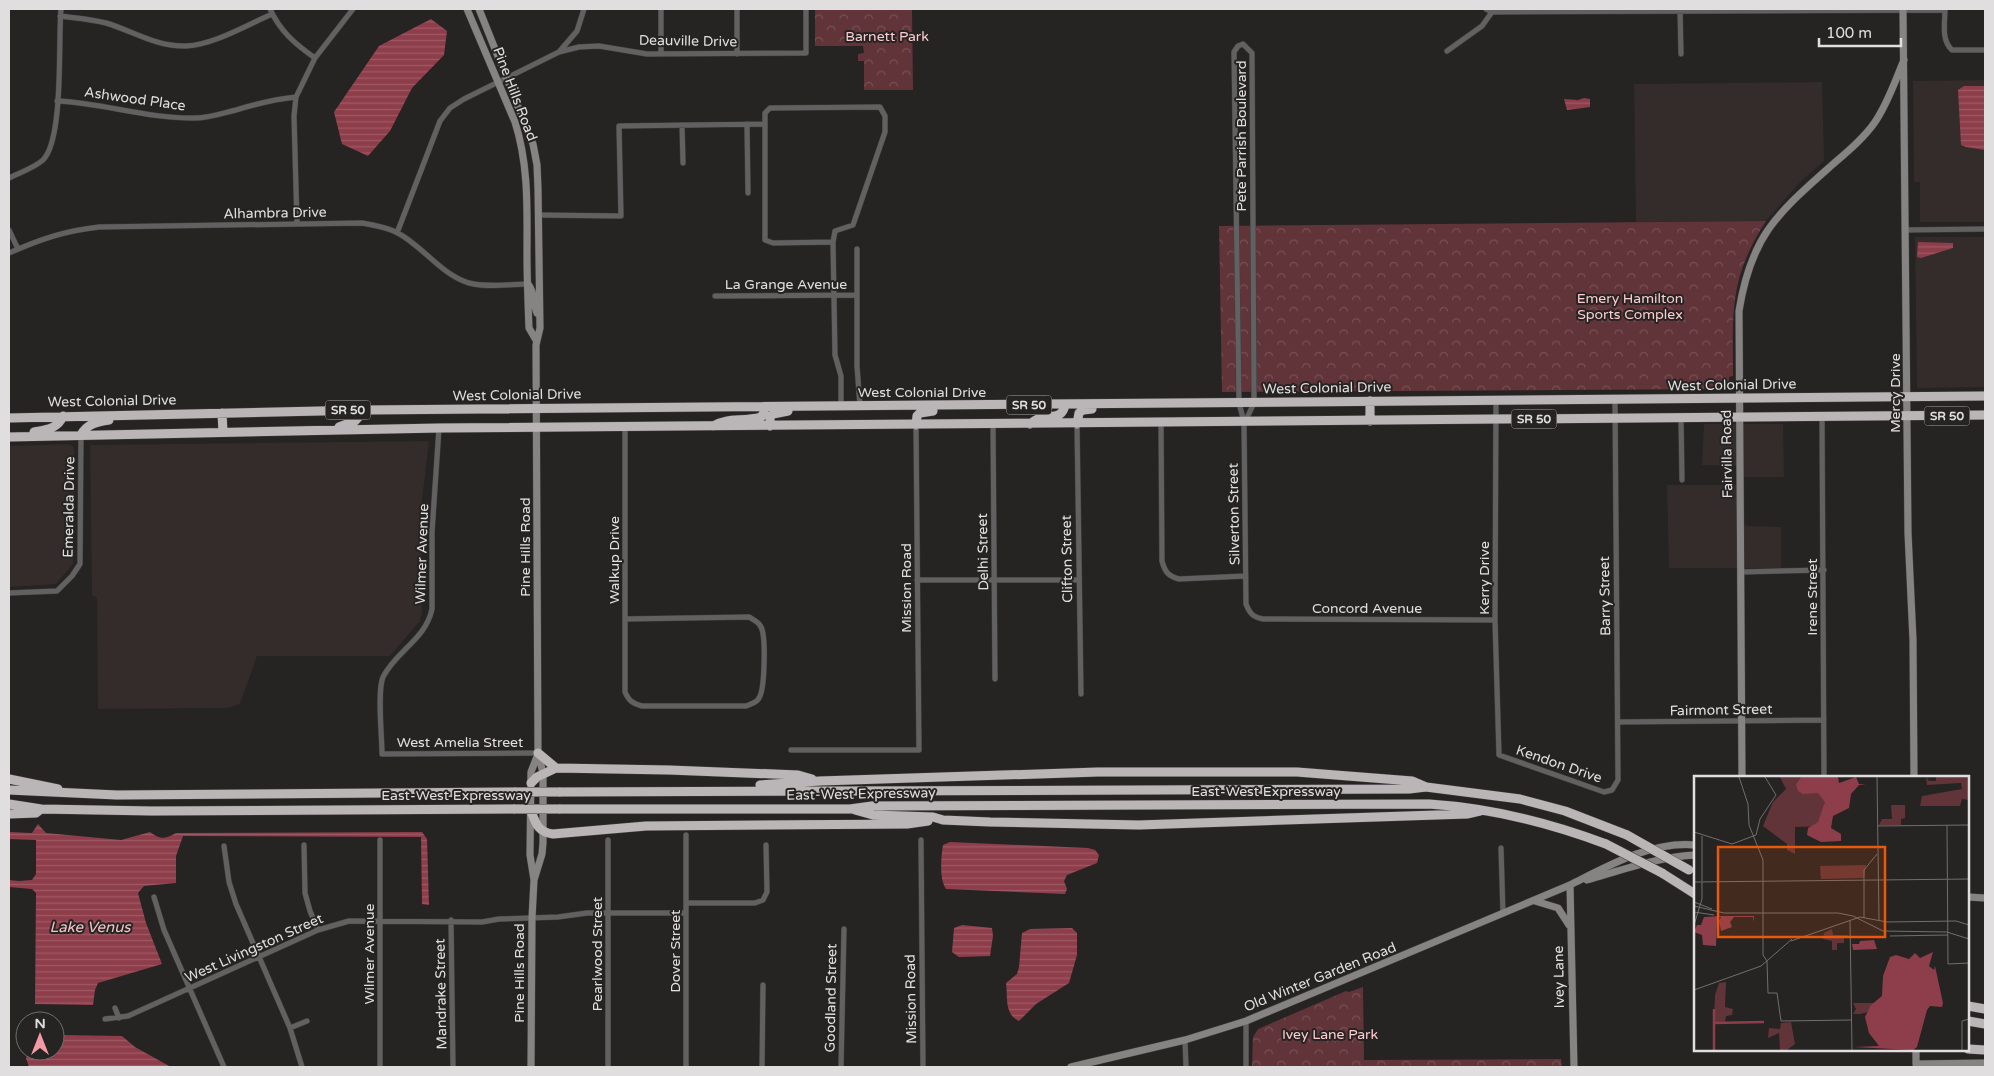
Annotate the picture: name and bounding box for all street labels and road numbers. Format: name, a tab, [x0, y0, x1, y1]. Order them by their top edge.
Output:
street label: Deauville Drive	[639, 32, 737, 50]
street label: Pine Hills Road	[489, 45, 541, 143]
street label: Pete Parrish Boulevard	[1233, 60, 1250, 212]
street label: Ashwood Place	[83, 83, 187, 115]
street label: Alhambra Drive	[223, 204, 327, 222]
street label: La Grange Avenue	[725, 276, 847, 293]
street label: Mercy Drive	[1887, 353, 1904, 433]
street label: West Colonial Drive	[1668, 375, 1797, 395]
street label: West Colonial Drive	[1263, 378, 1392, 398]
street label: West Colonial Drive	[858, 384, 986, 401]
street label: West Colonial Drive	[453, 385, 582, 405]
street label: West Colonial Drive	[48, 391, 177, 411]
road number: SR 50	[1006, 396, 1052, 414]
road number: SR 50	[326, 400, 370, 420]
road number: SR 50	[1924, 406, 1970, 426]
road number: SR 50	[1512, 409, 1556, 428]
street label: Fairvilla Road	[1718, 409, 1736, 499]
street label: Emeralda Drive	[60, 456, 78, 558]
street label: Silverton Street	[1225, 462, 1243, 565]
street label: Pine Hills Road	[517, 497, 534, 597]
street label: Wilmer Avenue	[412, 503, 432, 605]
street label: Delhi Street	[974, 513, 992, 591]
street label: Clifton Street	[1058, 514, 1076, 603]
street label: Walkup Drive	[606, 516, 623, 604]
street label: Kerry Drive	[1476, 541, 1493, 615]
street label: Mission Road	[898, 543, 915, 633]
street label: Barry Street	[1596, 555, 1614, 636]
street label: Irene Street	[1804, 558, 1821, 636]
street label: Concord Avenue	[1312, 600, 1422, 617]
street label: Fairmont Street	[1669, 701, 1773, 719]
street label: West Amelia Street	[397, 734, 524, 751]
street label: Kendon Drive	[1514, 741, 1604, 787]
street label: East-West Expressway	[1191, 783, 1341, 800]
street label: East-West Expressway	[786, 784, 936, 804]
street label: East-West Expressway	[381, 787, 531, 804]
street label: Pearlwood Street	[589, 896, 606, 1011]
street label: Wilmer Avenue	[361, 903, 378, 1004]
street label: Dover Street	[667, 909, 684, 992]
street label: West Livingston Street	[182, 910, 326, 986]
street label: Pine Hills Road	[511, 923, 528, 1023]
street label: Mandrake Street	[432, 938, 450, 1050]
street label: Old Winter Garden Road	[1241, 939, 1399, 1015]
street label: Goodland Street	[822, 943, 840, 1053]
street label: Ivey Lane	[1550, 945, 1568, 1008]
street label: Mission Road	[902, 954, 920, 1044]

